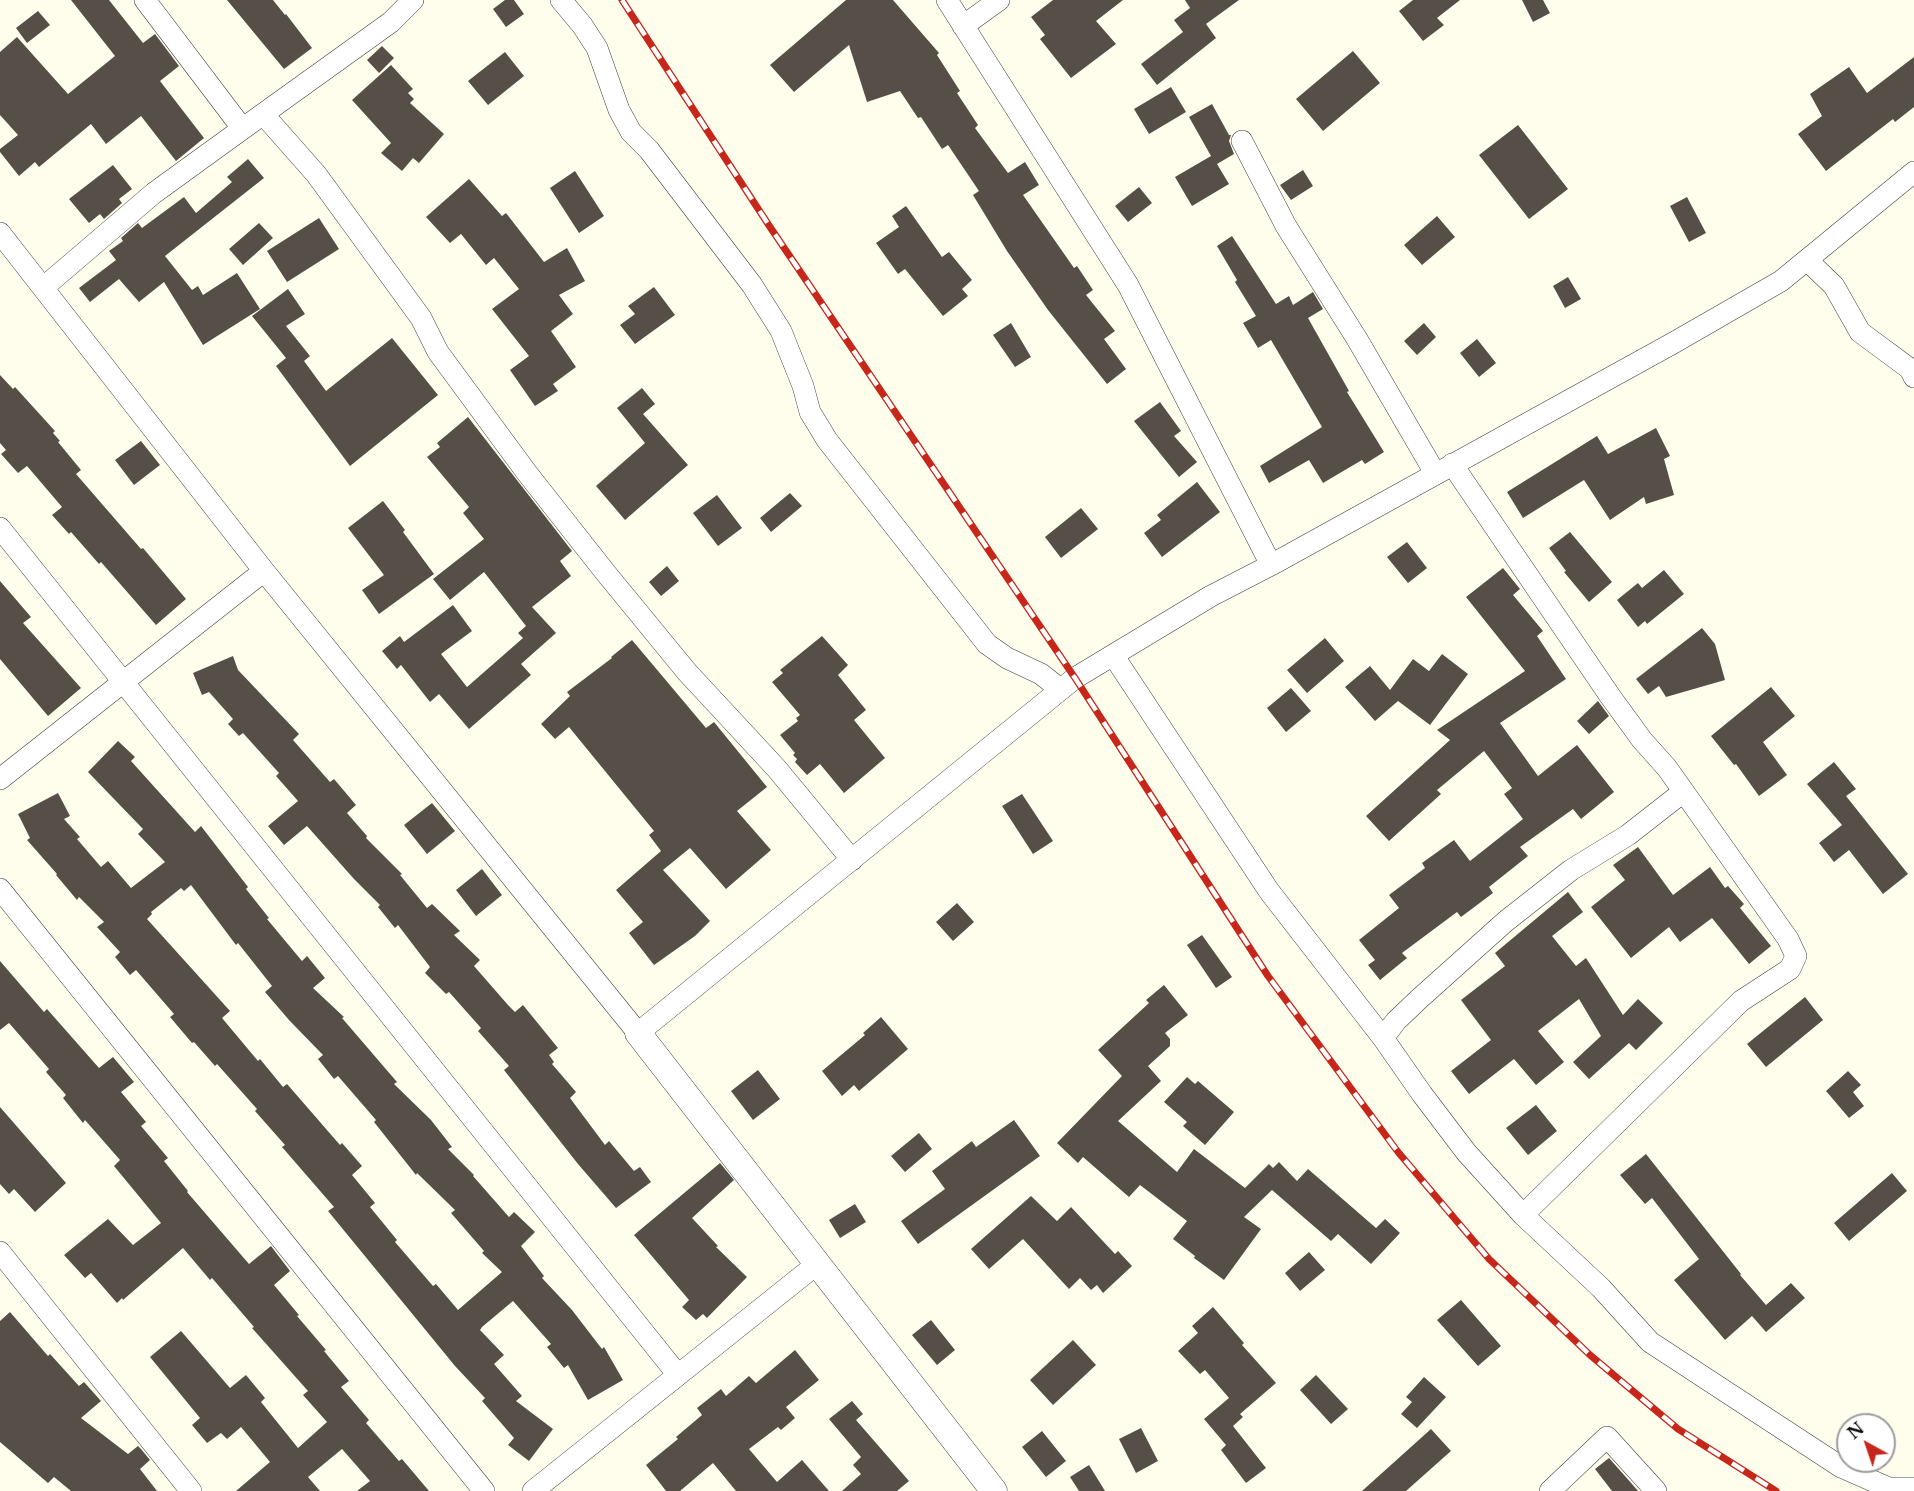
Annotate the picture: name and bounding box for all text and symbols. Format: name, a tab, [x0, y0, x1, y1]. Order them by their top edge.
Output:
north arrow	[1836, 1413, 1896, 1473]
text: N	[1844, 1418, 1868, 1443]

